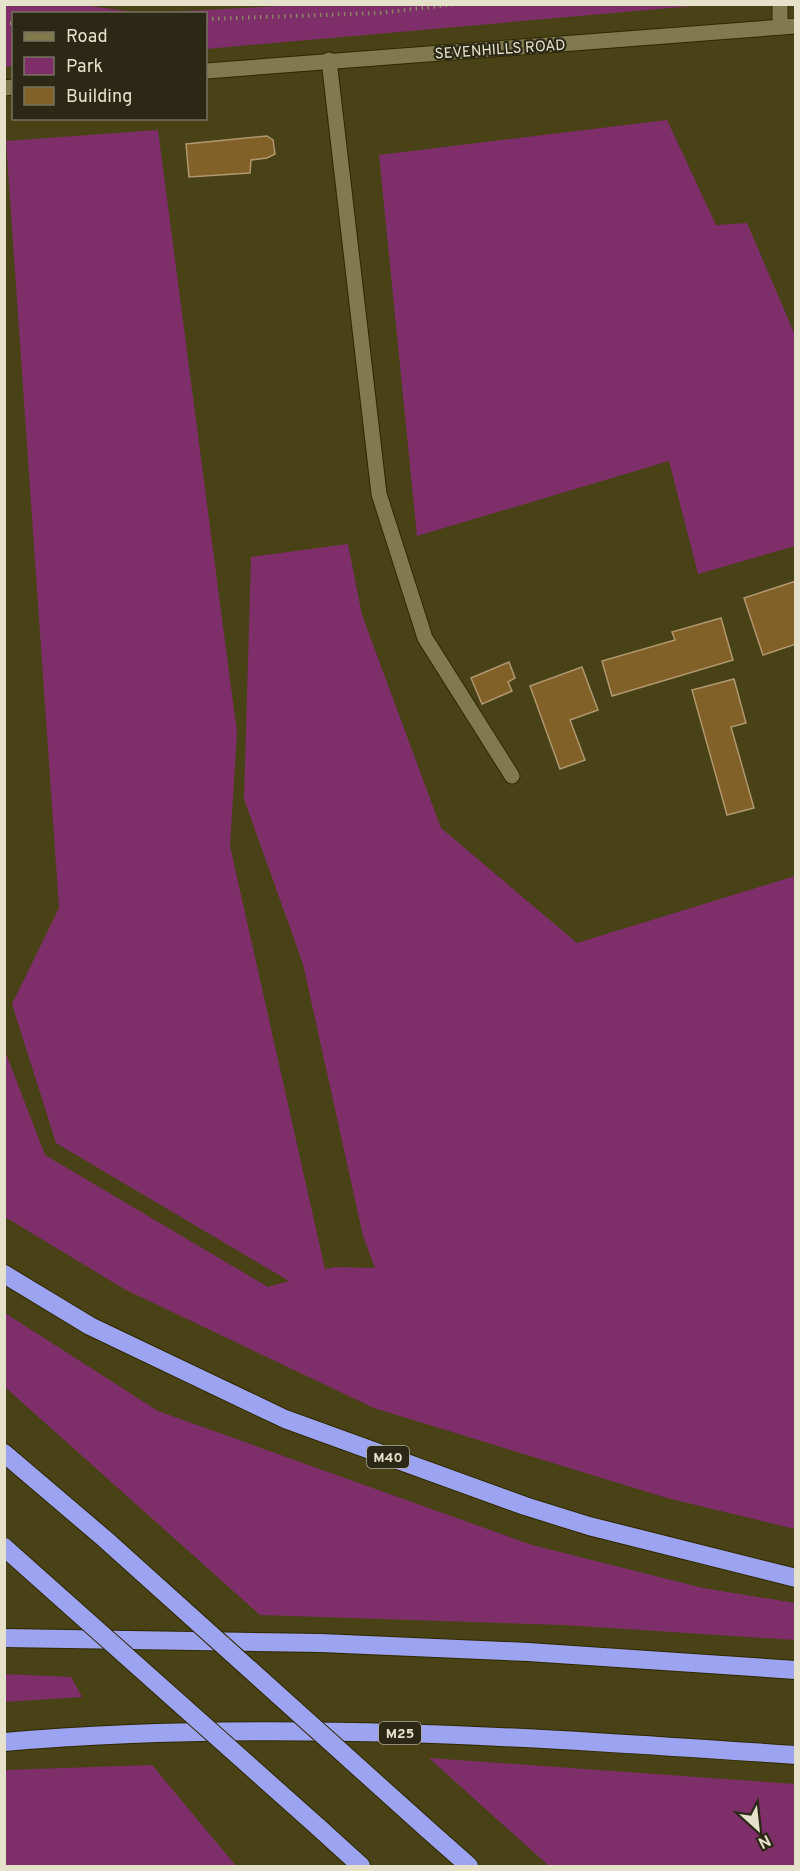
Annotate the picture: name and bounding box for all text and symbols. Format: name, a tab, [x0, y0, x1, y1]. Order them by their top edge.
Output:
legend	[12, 12, 207, 120]
text: Road	[66, 26, 108, 49]
street label: SEVENHILLS ROAD	[434, 36, 566, 65]
text: Park	[66, 56, 103, 79]
text: Building	[66, 86, 132, 109]
road number: M40	[367, 1446, 409, 1468]
road number: M25	[379, 1722, 421, 1744]
north arrow	[728, 1799, 788, 1859]
text: N	[754, 1829, 774, 1852]

